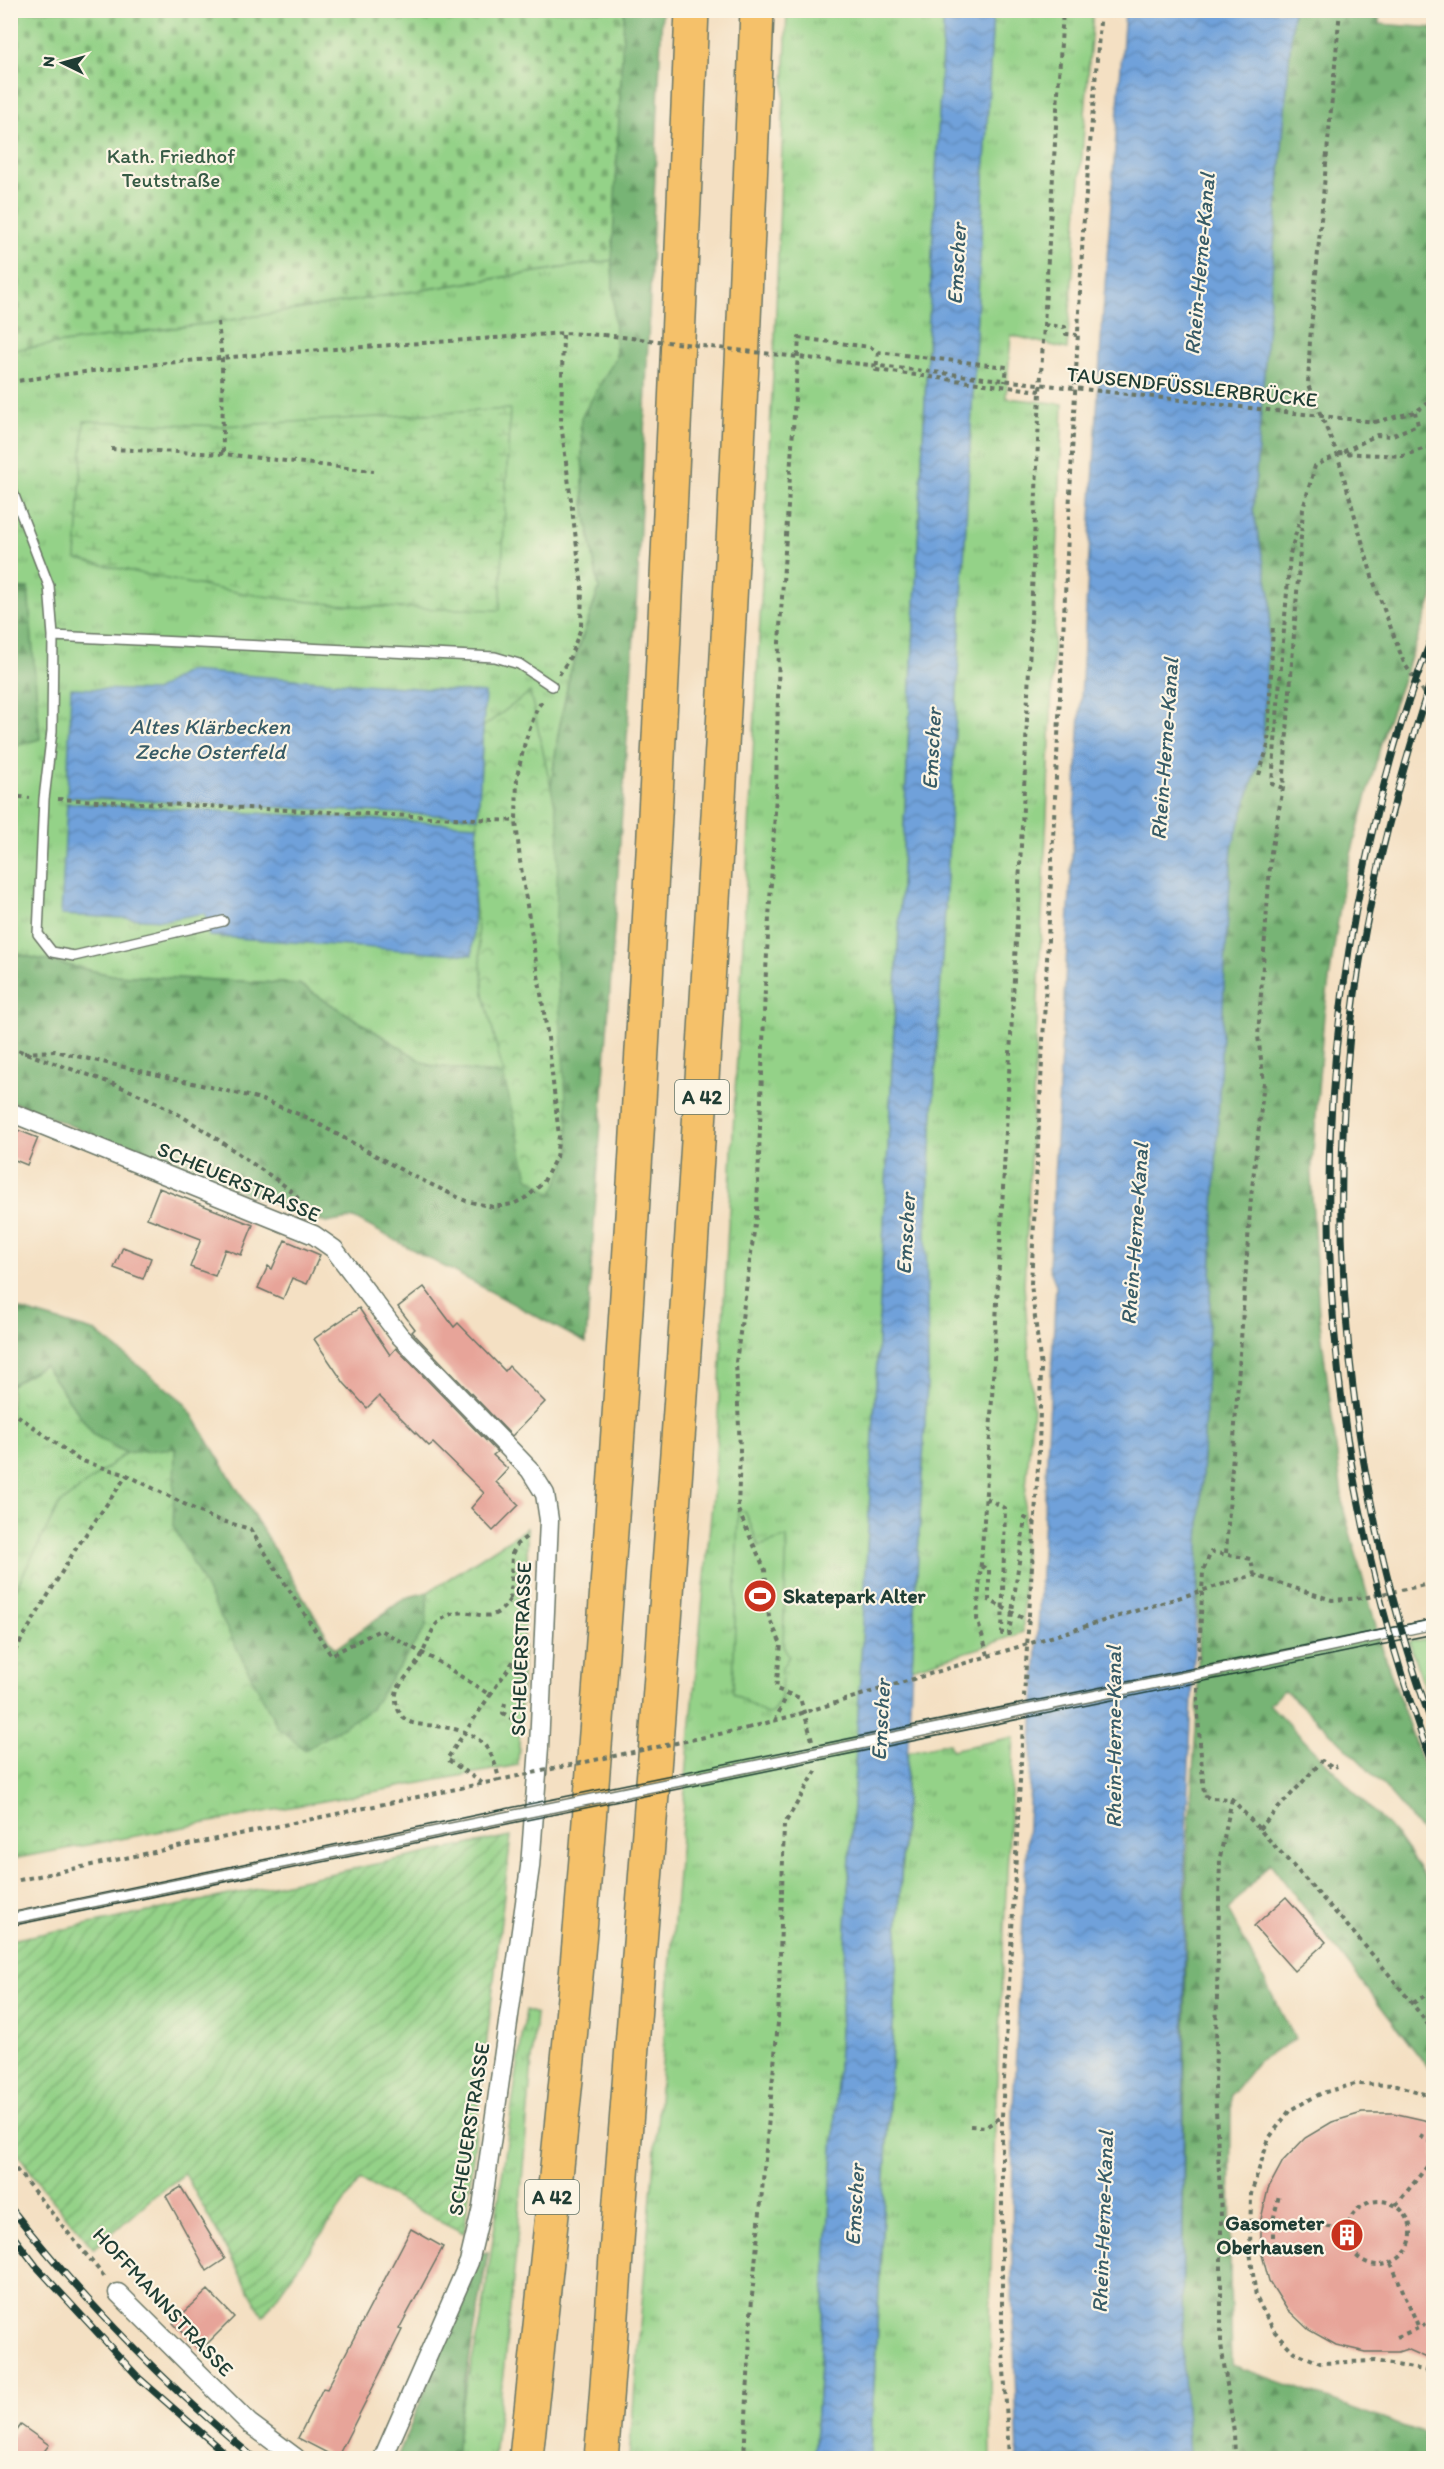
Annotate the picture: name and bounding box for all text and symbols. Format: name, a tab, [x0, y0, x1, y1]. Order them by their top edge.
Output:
north arrow	[33, 33, 93, 93]
text: N	[39, 56, 58, 68]
park label: Kath. Friedhof Teutstraße	[107, 143, 235, 192]
water label: Rhein-Herne-Kanal	[1178, 170, 1221, 356]
water label: Emscher	[941, 220, 972, 305]
street label: TAUSENDFÜSSLERBRÜCKE	[1065, 361, 1319, 412]
water label: Rhein-Herne-Kanal	[1145, 655, 1184, 841]
water label: Emscher	[916, 705, 947, 790]
water label: Altes Klärbecken Zeche Osterfeld	[130, 713, 291, 765]
road number: A 42	[675, 1080, 729, 1114]
street label: SCHEUERSTRASSE	[154, 1136, 325, 1227]
water label: Rhein-Herne-Kanal	[1115, 1140, 1154, 1326]
water label: Emscher	[890, 1190, 921, 1275]
street label: SCHEUERSTRASSE	[505, 1561, 536, 1737]
sports icon: Skatepark Alter	[742, 1578, 778, 1614]
place label: Skatepark Alter	[783, 1583, 927, 1609]
water label: Rhein-Herne-Kanal	[1100, 1644, 1127, 1828]
water label: Emscher	[865, 1676, 896, 1761]
street label: SCHEUERSTRASSE	[442, 2040, 495, 2217]
water label: Rhein-Herne-Kanal	[1086, 2129, 1119, 2314]
water label: Emscher	[839, 2161, 870, 2246]
road number: A 42	[525, 2180, 579, 2214]
place label: Gasometer Oberhausen	[1216, 2210, 1325, 2259]
building icon: Gasometer Oberhausen	[1329, 2217, 1365, 2253]
street label: HOFFMANNSTRASSE	[88, 2222, 239, 2381]

